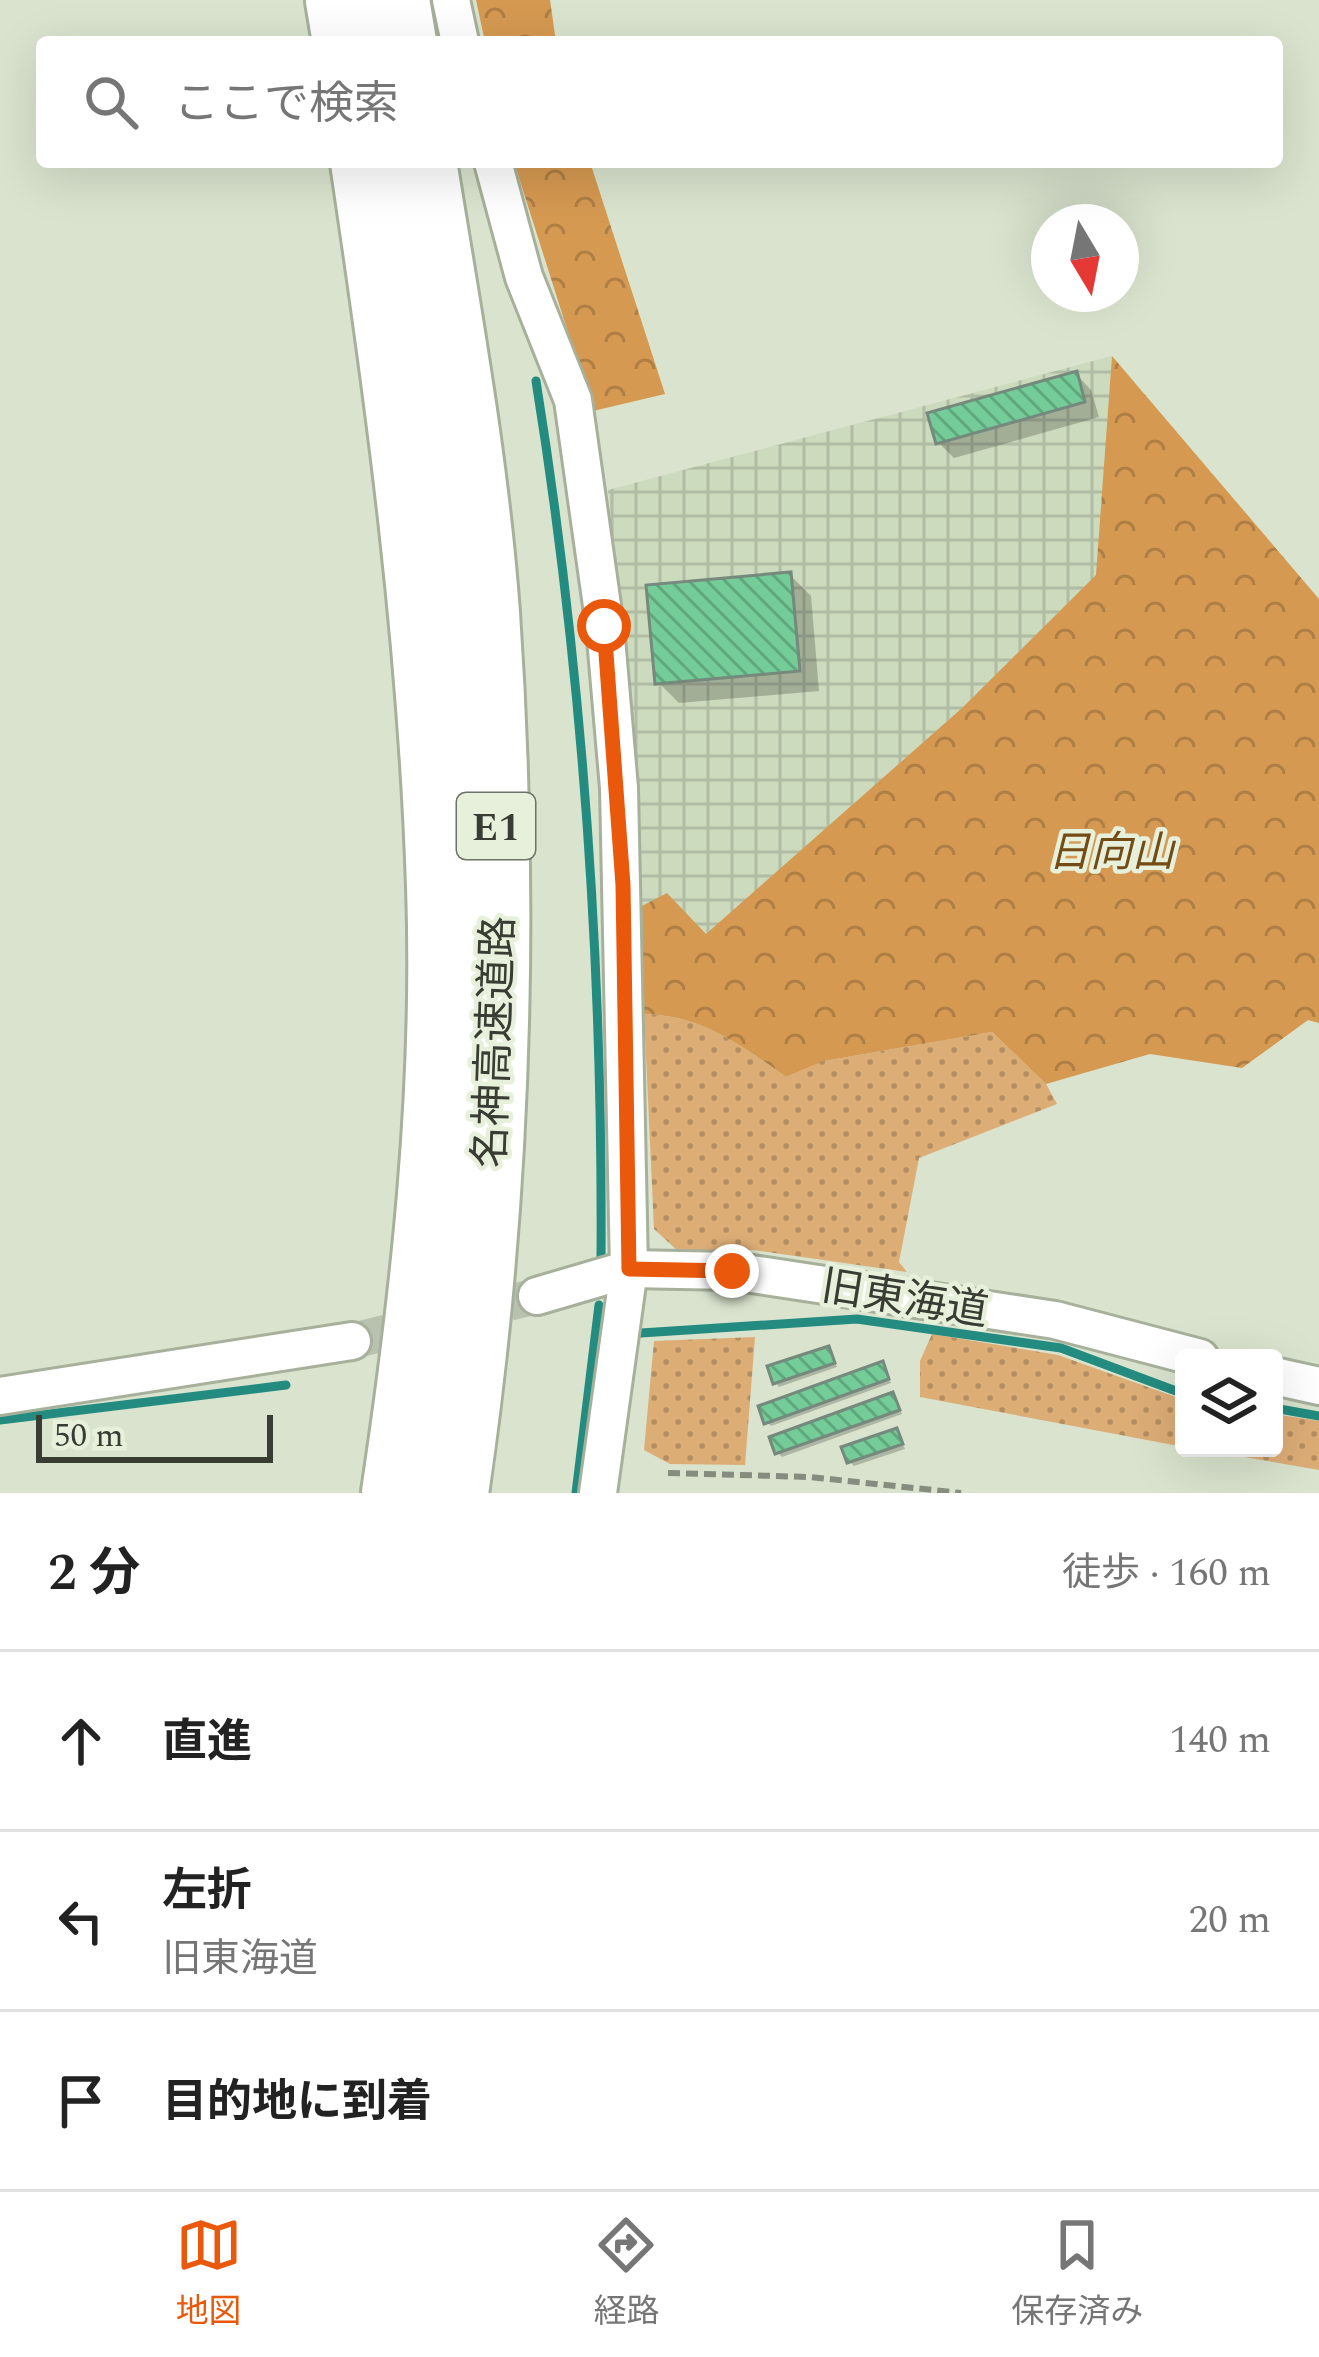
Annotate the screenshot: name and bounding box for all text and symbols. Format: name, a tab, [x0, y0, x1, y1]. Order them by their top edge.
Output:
search box	[36, 36, 1283, 168]
icon: search	[78, 69, 144, 135]
text: ここで検索	[174, 70, 399, 139]
north arrow	[1031, 204, 1139, 312]
route start	[577, 599, 631, 653]
road number: E1	[457, 793, 535, 859]
park label: 日向山	[1048, 822, 1177, 885]
street label: 名神高速道路	[460, 915, 531, 1169]
route end	[705, 1244, 759, 1298]
street label: 旧東海道	[817, 1255, 993, 1344]
map controls	[1175, 1349, 1283, 1457]
button: layers	[1175, 1349, 1283, 1457]
scale bar	[36, 1409, 273, 1462]
text: 50 m	[54, 1411, 124, 1461]
text: 2 分	[48, 1535, 140, 1613]
text: 徒歩 · 160 m	[1062, 1544, 1271, 1603]
icon: ahead	[48, 1708, 114, 1774]
text: 直進	[162, 1708, 252, 1777]
text: 140 m	[1169, 1711, 1271, 1770]
text: 左折	[162, 1857, 252, 1926]
icon: left	[48, 1888, 114, 1954]
text: 20 m	[1189, 1891, 1271, 1950]
text: 旧東海道	[162, 1930, 318, 1989]
icon: arrive	[48, 2068, 114, 2134]
text: 目的地に到着	[162, 2068, 432, 2137]
tab: 地図	[176, 2212, 242, 2337]
tab: 経路	[593, 2212, 659, 2337]
tab: 保存済み	[1011, 2212, 1143, 2337]

